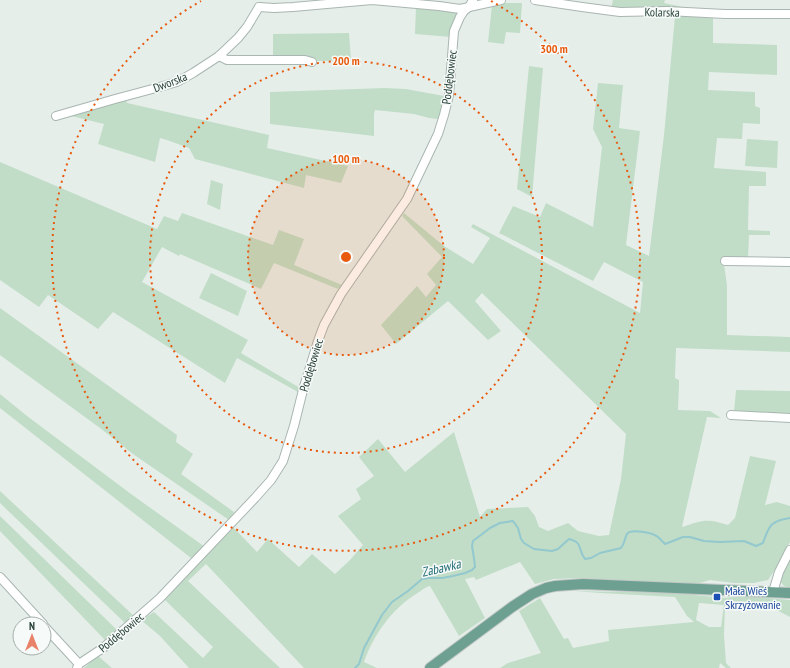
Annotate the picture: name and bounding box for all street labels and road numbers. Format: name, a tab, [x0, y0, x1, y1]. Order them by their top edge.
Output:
street label: Kolarska	[644, 4, 680, 20]
street label: Poddębowiec	[438, 48, 460, 105]
street label: Dworska	[151, 69, 189, 95]
street label: Poddębowiec	[296, 336, 326, 393]
street label: Poddębowiec	[95, 608, 147, 655]

